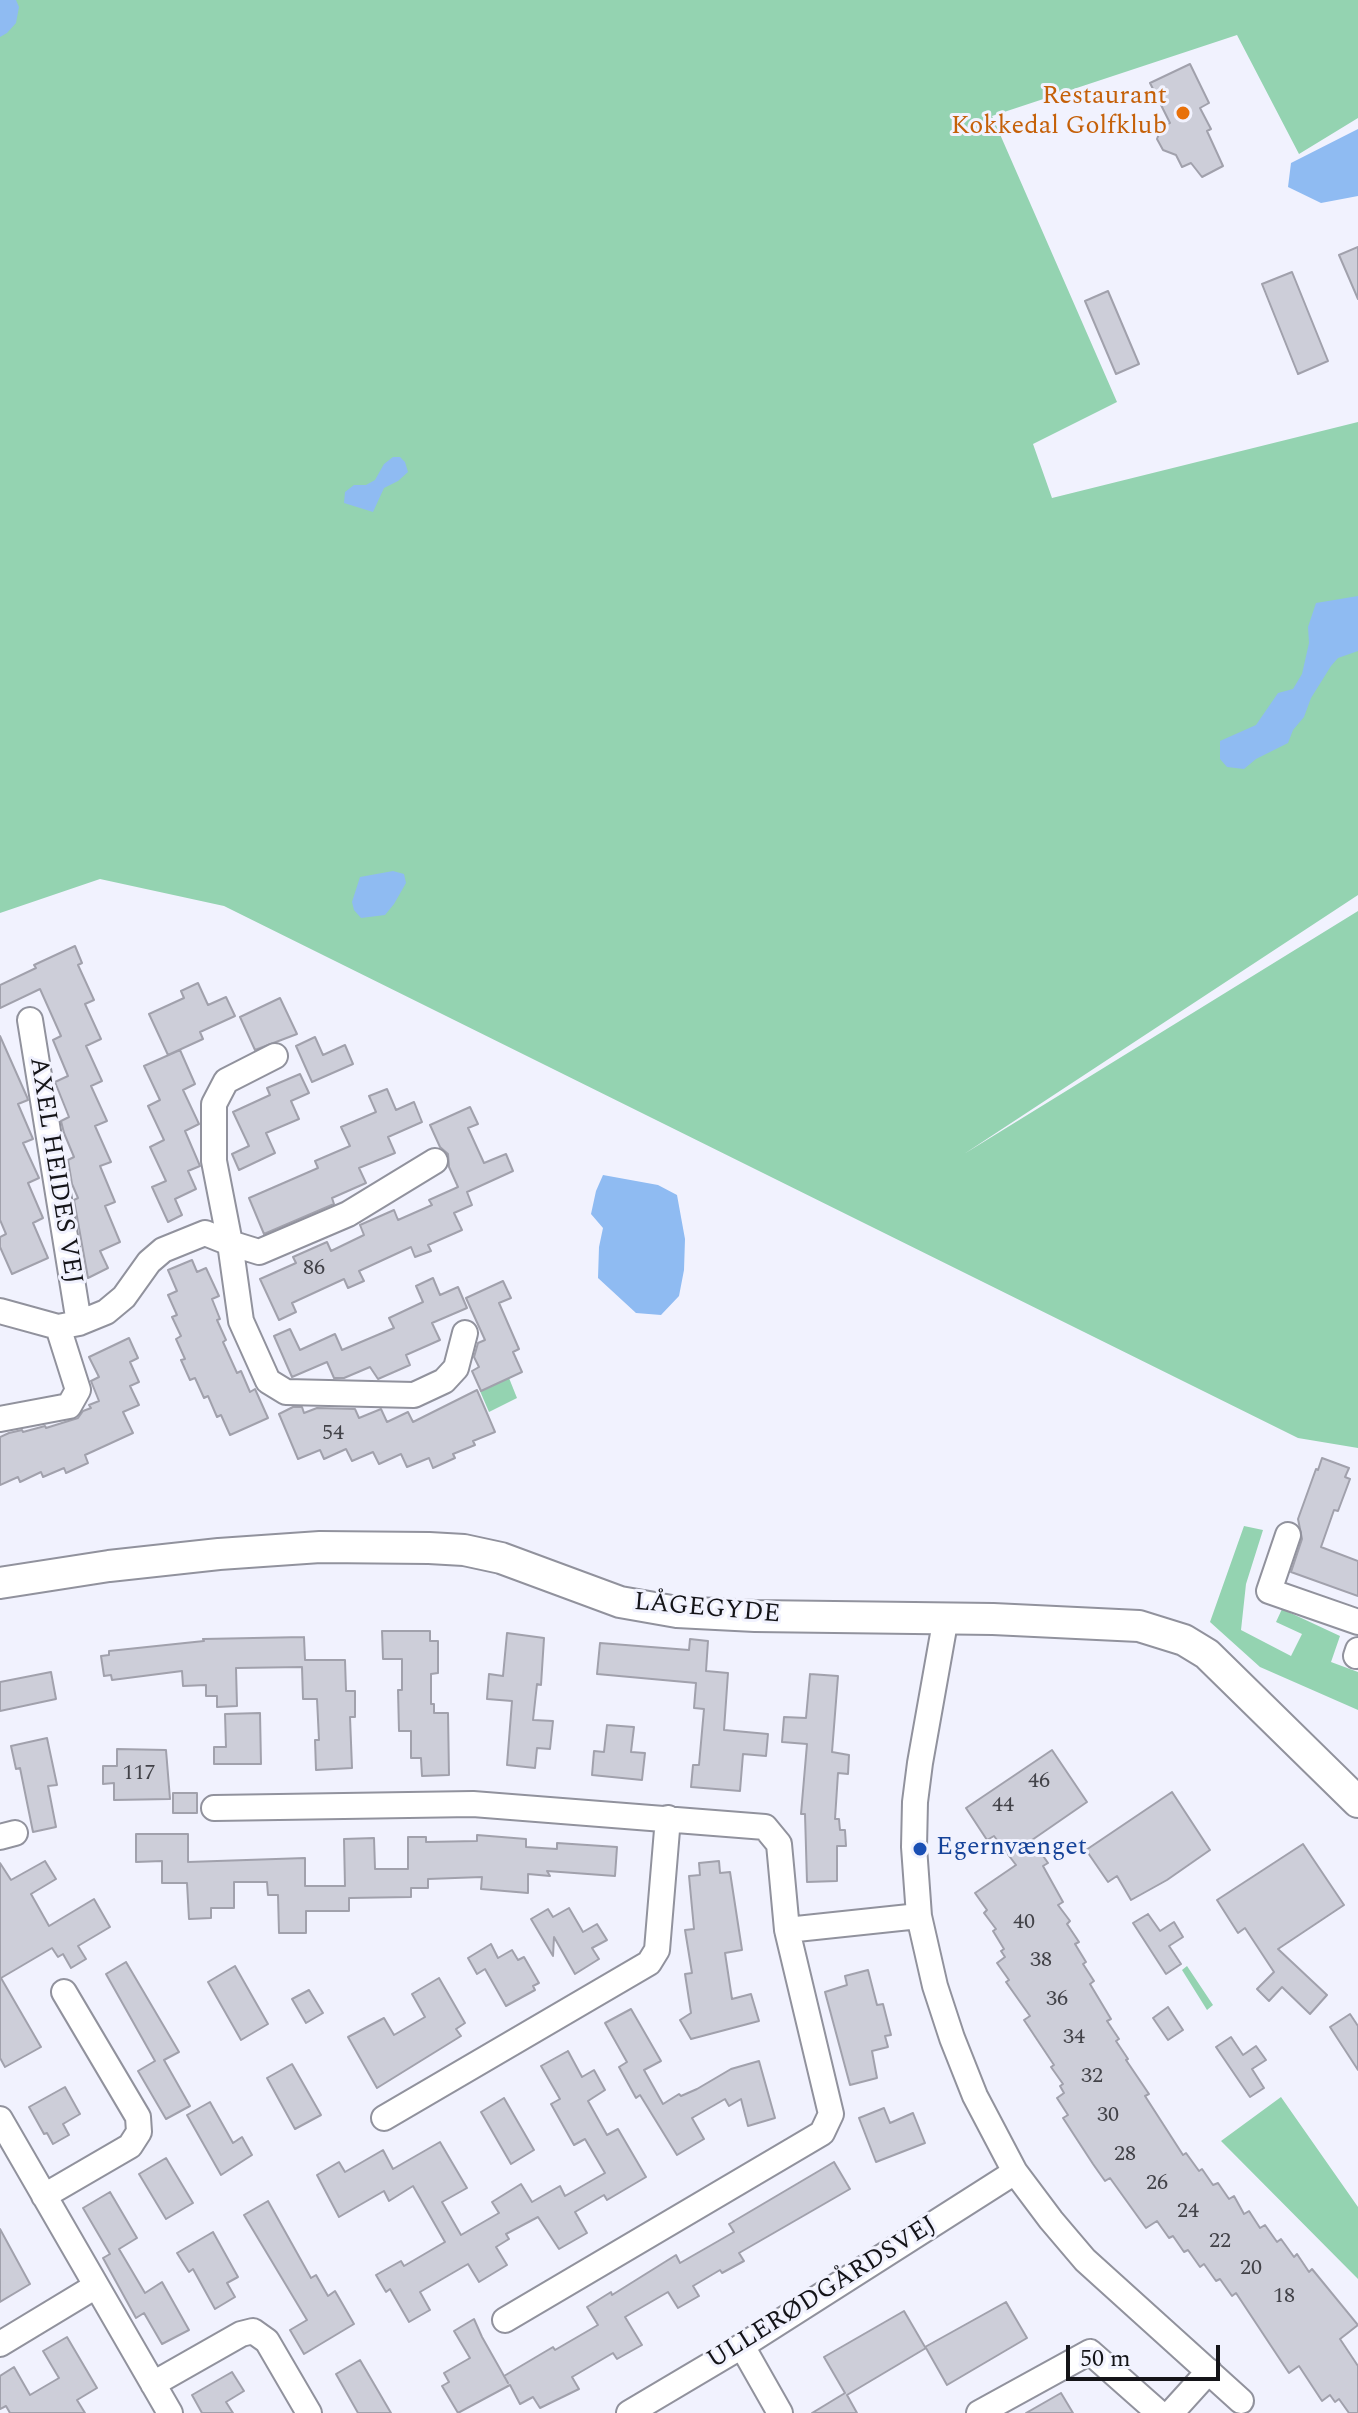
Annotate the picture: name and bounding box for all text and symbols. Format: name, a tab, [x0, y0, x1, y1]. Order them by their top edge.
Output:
place label: Restaurant Kokkedal Golfklub	[951, 82, 1167, 144]
marker: Restaurant Kokkedal Golfklub	[1174, 104, 1192, 122]
street label: AXEL HEIDES VEJ	[21, 1055, 87, 1287]
house number: 86	[303, 1257, 325, 1283]
house number: 54	[322, 1422, 344, 1448]
street label: LÅGEGYDE	[633, 1588, 781, 1632]
house number: 117	[123, 1762, 155, 1788]
house number: 46	[1028, 1770, 1050, 1796]
house number: 44	[992, 1794, 1014, 1820]
place label: Egernvænget	[936, 1833, 1087, 1865]
marker: Egernvænget	[911, 1840, 929, 1858]
house number: 40	[1013, 1911, 1035, 1937]
house number: 38	[1030, 1949, 1052, 1975]
house number: 36	[1046, 1988, 1068, 2014]
house number: 34	[1063, 2026, 1085, 2052]
house number: 32	[1081, 2065, 1103, 2091]
house number: 30	[1097, 2104, 1119, 2130]
house number: 28	[1114, 2143, 1136, 2169]
house number: 26	[1146, 2172, 1168, 2198]
house number: 24	[1177, 2200, 1199, 2226]
street label: ULLERØDGÅRDSVEJ	[702, 2210, 944, 2378]
house number: 22	[1209, 2230, 1231, 2256]
house number: 20	[1240, 2257, 1262, 2283]
house number: 18	[1273, 2285, 1295, 2311]
scale bar	[1070, 2329, 1224, 2379]
text: 50 m	[1080, 2341, 1131, 2377]

